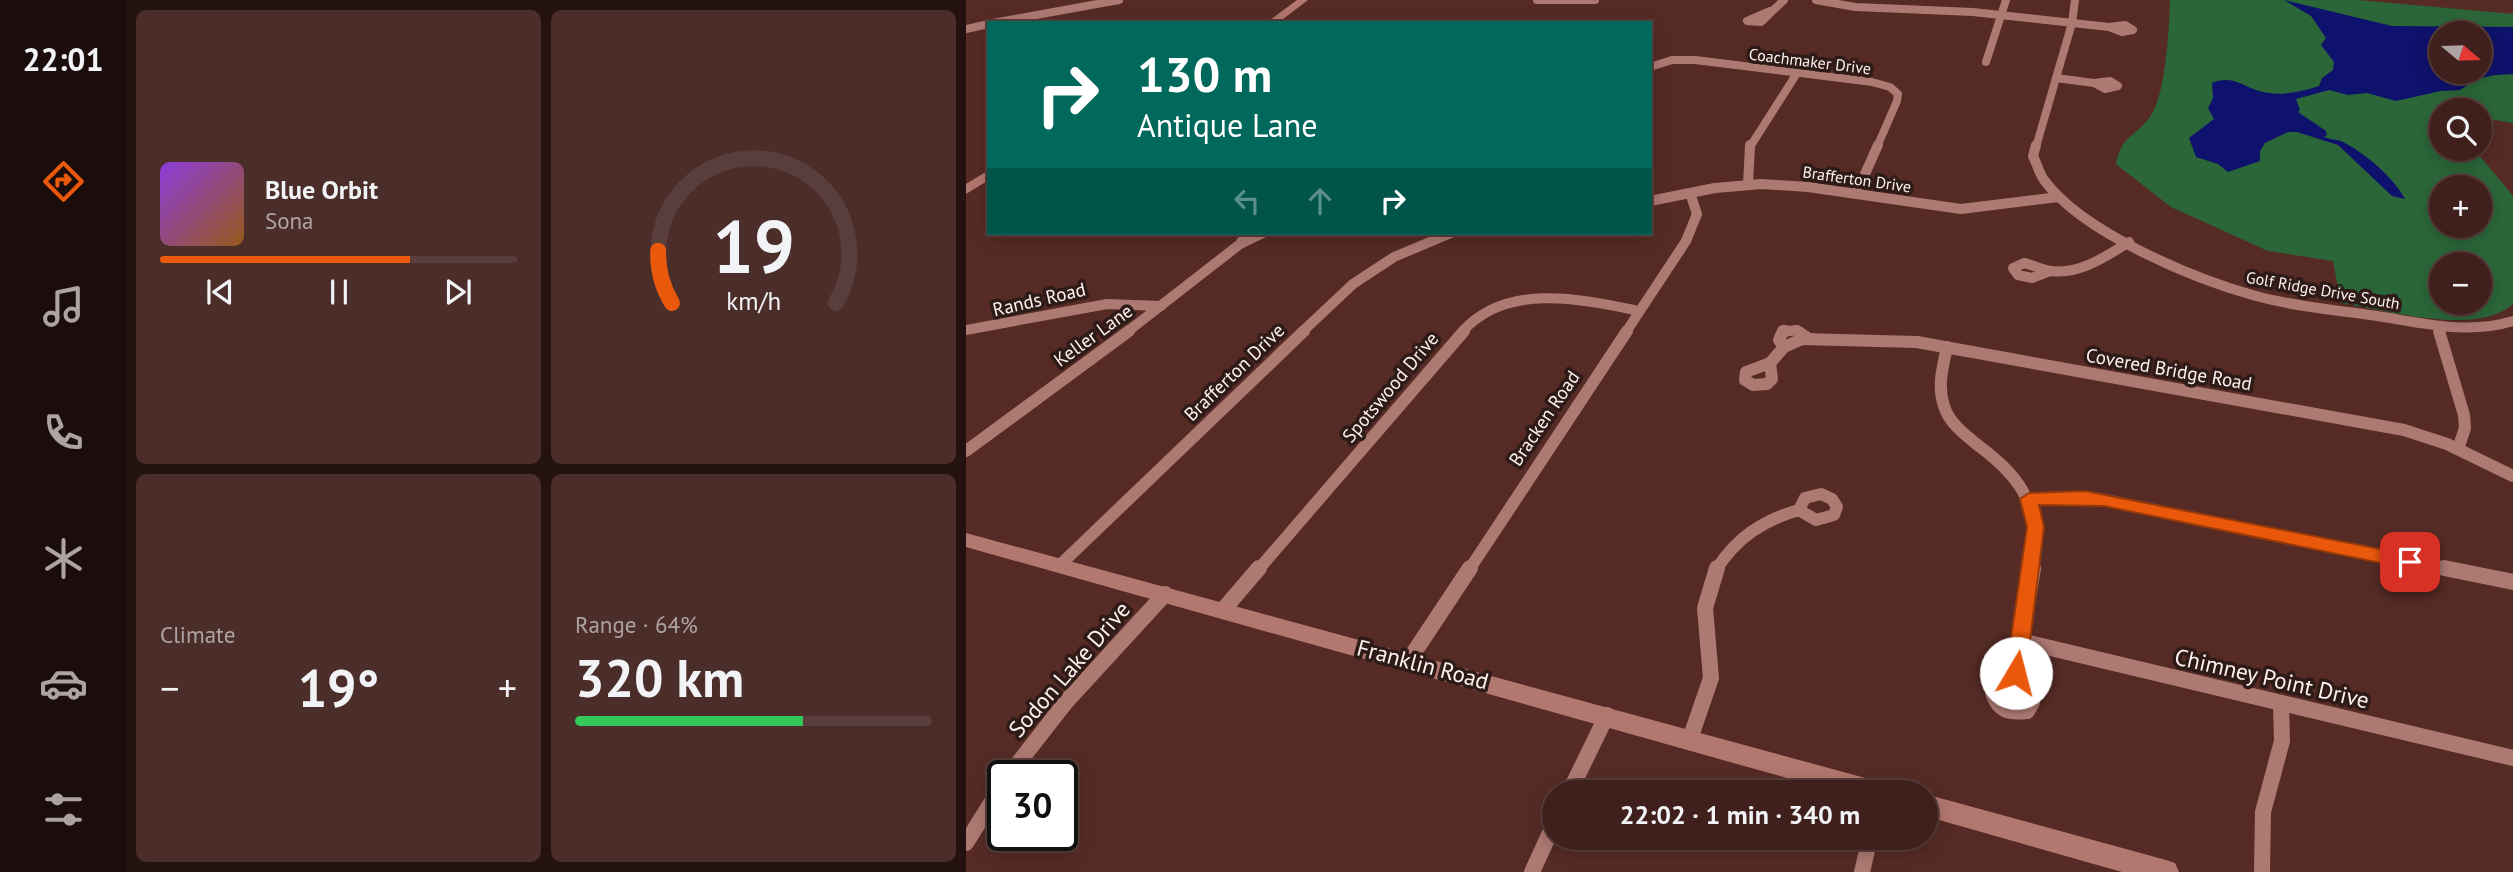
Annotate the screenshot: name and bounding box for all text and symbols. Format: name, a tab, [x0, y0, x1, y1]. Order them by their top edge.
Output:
north arrow	[2429, 21, 2492, 84]
map controls	[2429, 21, 2492, 315]
text: 22:01	[22, 38, 104, 80]
text: 130 m	[1137, 42, 1272, 106]
street label: Coachmaker Drive	[1748, 44, 1872, 78]
icon: right	[1022, 49, 1113, 140]
button: search	[2429, 98, 2492, 161]
text: Antique Lane	[1137, 104, 1317, 146]
icon: directions	[39, 157, 88, 206]
street label: Brafferton Drive	[1801, 161, 1913, 197]
text: Blue Orbit	[265, 173, 378, 206]
button: +	[2429, 175, 2492, 238]
icon: left	[1228, 182, 1266, 220]
icon: ahead	[1301, 182, 1339, 220]
icon: right	[1374, 182, 1412, 220]
text: 19	[712, 199, 795, 293]
text: Sona	[265, 206, 314, 235]
button: −	[2429, 252, 2492, 315]
street label: Golf Ridge Drive South	[2245, 267, 2401, 313]
icon: previous	[201, 273, 239, 311]
icon: pause	[320, 273, 358, 311]
icon: next	[439, 273, 477, 311]
street label: Rands Road	[990, 277, 1088, 321]
icon: music	[39, 282, 88, 331]
text: km/h	[726, 285, 781, 317]
street label: Keller Lane	[1049, 298, 1137, 372]
street label: Brafferton Drive	[1179, 318, 1289, 426]
street label: Spotswood Drive	[1337, 327, 1443, 447]
street label: Covered Bridge Road	[2084, 343, 2254, 395]
street label: Bracken Road	[1503, 366, 1585, 470]
icon: phone	[39, 408, 88, 457]
pin	[2380, 532, 2440, 592]
icon: climate	[39, 534, 88, 583]
icon: arrive	[2391, 543, 2429, 581]
street label: Sodon Lake Drive	[1002, 595, 1136, 743]
text: Range · 64%	[575, 610, 698, 639]
text: Climate	[160, 620, 235, 649]
street label: Franklin Road	[1354, 633, 1492, 695]
position arrow	[1979, 636, 2053, 710]
street label: Chimney Point Drive	[2172, 641, 2372, 715]
text: 320 km	[575, 644, 744, 711]
text: 19°	[298, 654, 379, 721]
icon: car	[39, 659, 88, 708]
text: −	[160, 663, 179, 712]
text: +	[498, 663, 517, 712]
speed limit sign: 30	[987, 760, 1078, 851]
icon: filters	[39, 785, 88, 834]
text: 22:02 · 1 min · 340 m	[1620, 798, 1860, 831]

